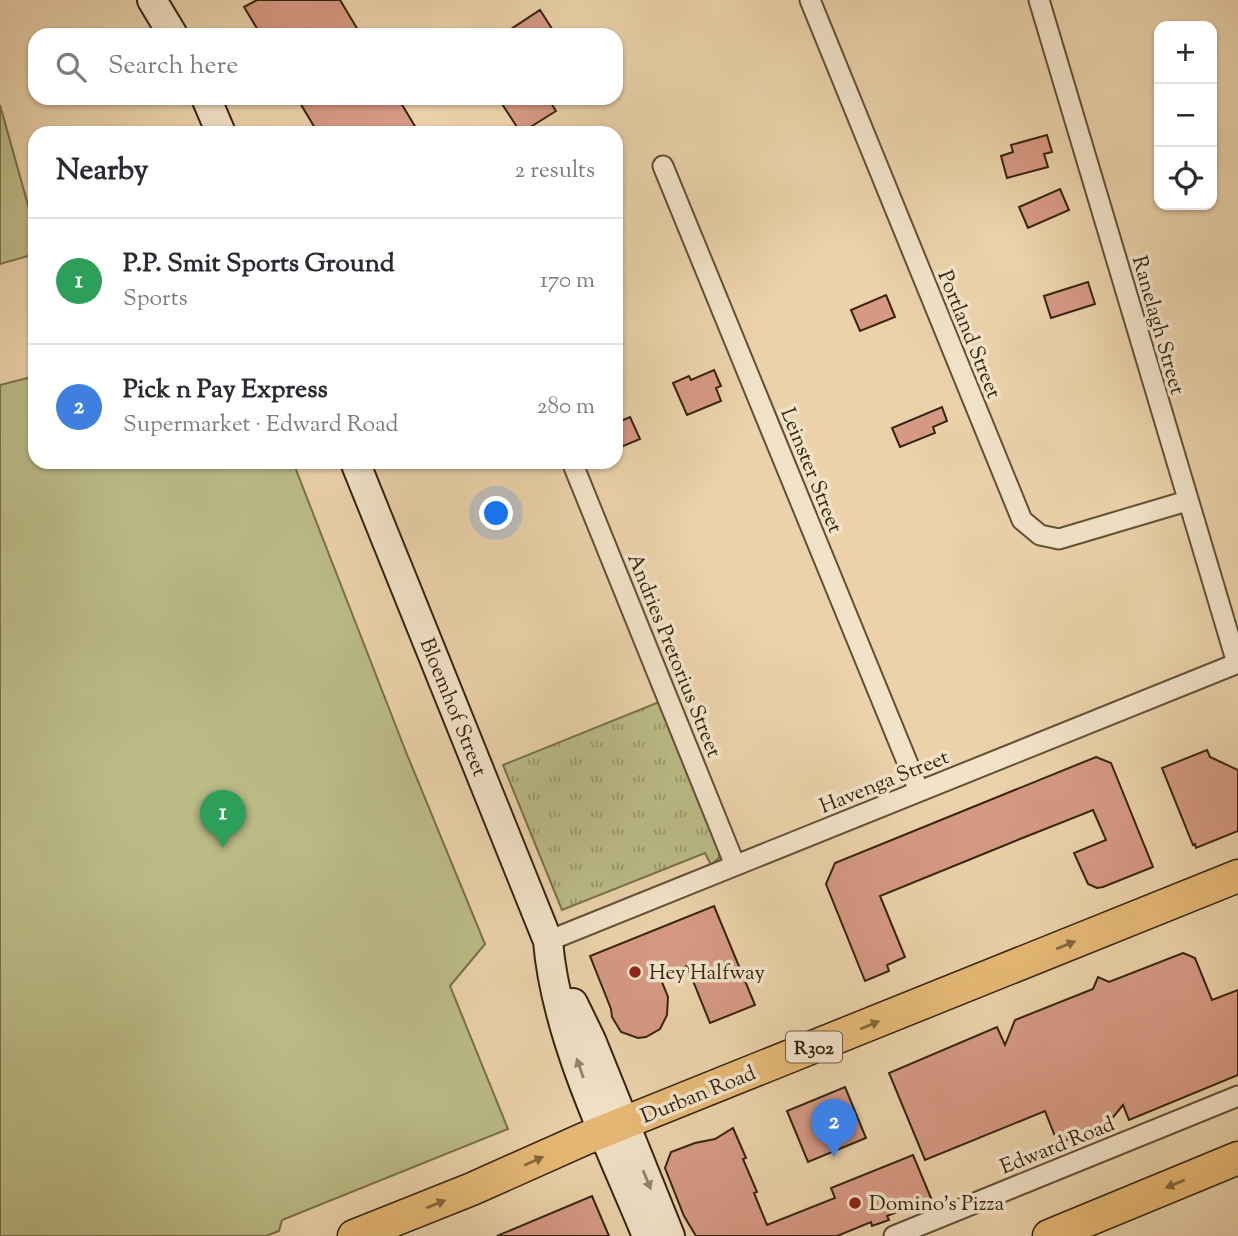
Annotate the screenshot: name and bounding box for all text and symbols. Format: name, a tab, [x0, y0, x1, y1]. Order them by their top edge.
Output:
map controls	[1154, 21, 1217, 210]
button: +	[1154, 21, 1217, 84]
search box	[28, 28, 623, 105]
icon: search	[52, 48, 90, 86]
text: Search here	[108, 48, 238, 85]
button: −	[1154, 84, 1217, 147]
button: locate	[1154, 147, 1217, 210]
text: Nearby	[56, 150, 148, 193]
text: 2 results	[515, 155, 595, 188]
text: P.P. Smit Sports Ground	[123, 246, 395, 283]
street label: Ranelagh Street	[1123, 253, 1191, 398]
text: 1	[75, 265, 83, 298]
text: 170 m	[540, 265, 595, 298]
street label: Portland Street	[929, 266, 1007, 403]
text: Sports	[123, 283, 188, 316]
text: Pick n Pay Express	[123, 372, 328, 409]
text: 2	[74, 391, 84, 424]
text: 280 m	[537, 391, 595, 424]
street label: Leinster Street	[771, 404, 849, 538]
text: Supermarket · Edward Road	[123, 409, 398, 442]
your location	[479, 496, 513, 530]
street label: Andries Pretorius Street	[618, 549, 728, 762]
street label: Bloemhof Street	[411, 634, 494, 782]
street label: Havenga Street	[816, 743, 954, 822]
pin: 1	[200, 790, 246, 848]
one-way arrow	[1056, 940, 1077, 951]
place label: Hey Halfway	[649, 959, 766, 989]
marker: Hey Halfway	[627, 964, 643, 980]
one-way arrow	[860, 1019, 881, 1030]
road number: R302	[786, 1032, 842, 1063]
one-way arrow	[574, 1057, 585, 1078]
street label: Durban Road	[637, 1059, 761, 1133]
pin: 2	[811, 1099, 857, 1157]
street label: Edward Road	[996, 1110, 1120, 1183]
one-way arrow	[524, 1155, 544, 1167]
one-way arrow	[642, 1169, 653, 1190]
one-way arrow	[1164, 1179, 1185, 1190]
place label: Domino's Pizza	[869, 1190, 1005, 1220]
marker: Domino's Pizza	[847, 1195, 863, 1211]
one-way arrow	[425, 1198, 446, 1209]

